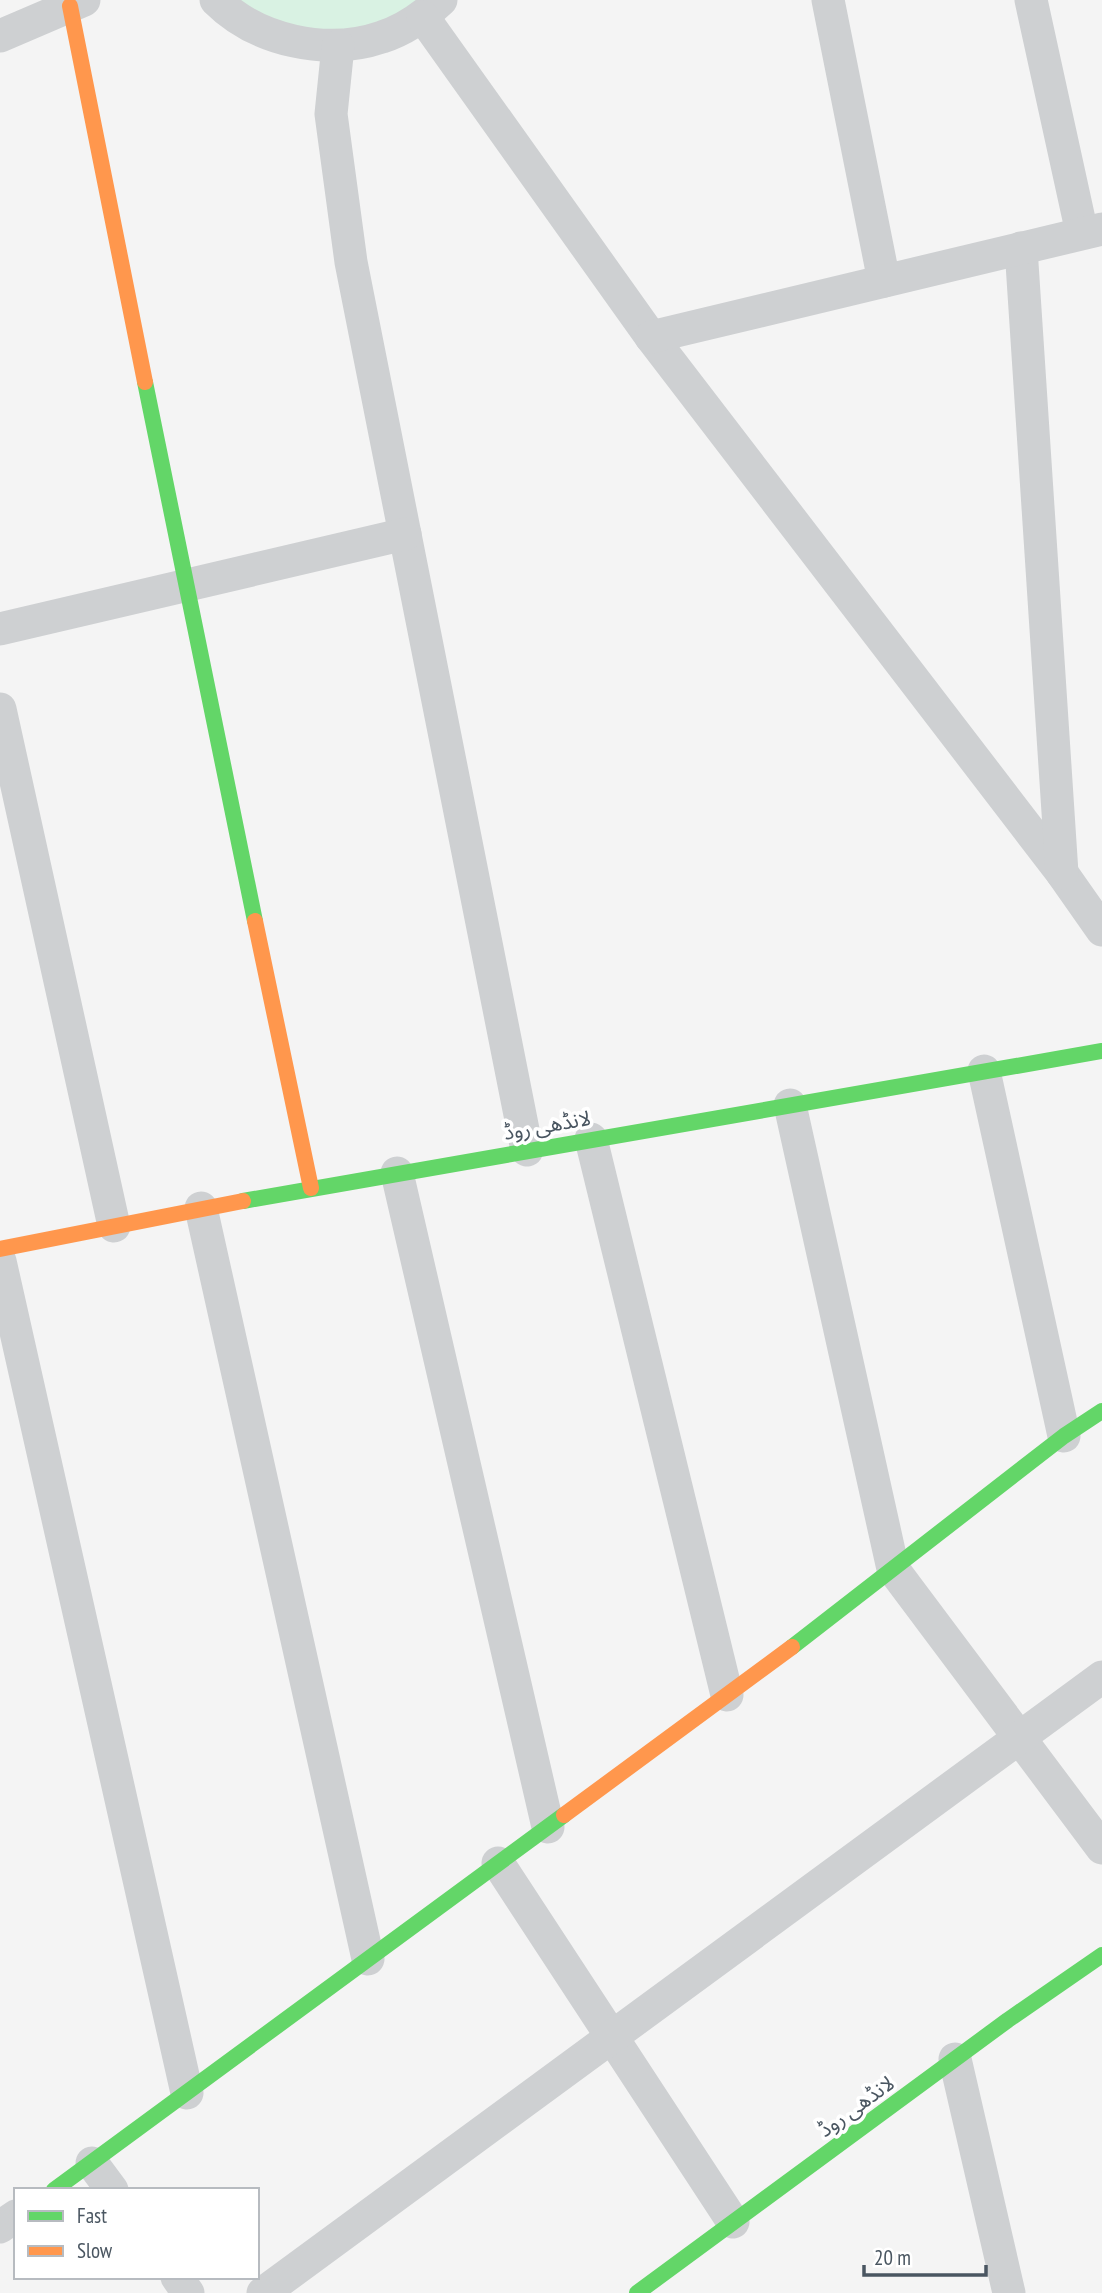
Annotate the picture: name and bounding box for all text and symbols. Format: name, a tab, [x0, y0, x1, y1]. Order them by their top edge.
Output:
street label: لانڈھی روڈ	[501, 1104, 593, 1146]
street label: لانڈھی روڈ	[812, 2069, 900, 2143]
legend	[14, 2188, 259, 2279]
text: Fast	[77, 2202, 107, 2229]
scale bar	[864, 2234, 986, 2278]
text: Slow	[77, 2237, 113, 2264]
text: 20 m	[874, 2244, 911, 2271]

